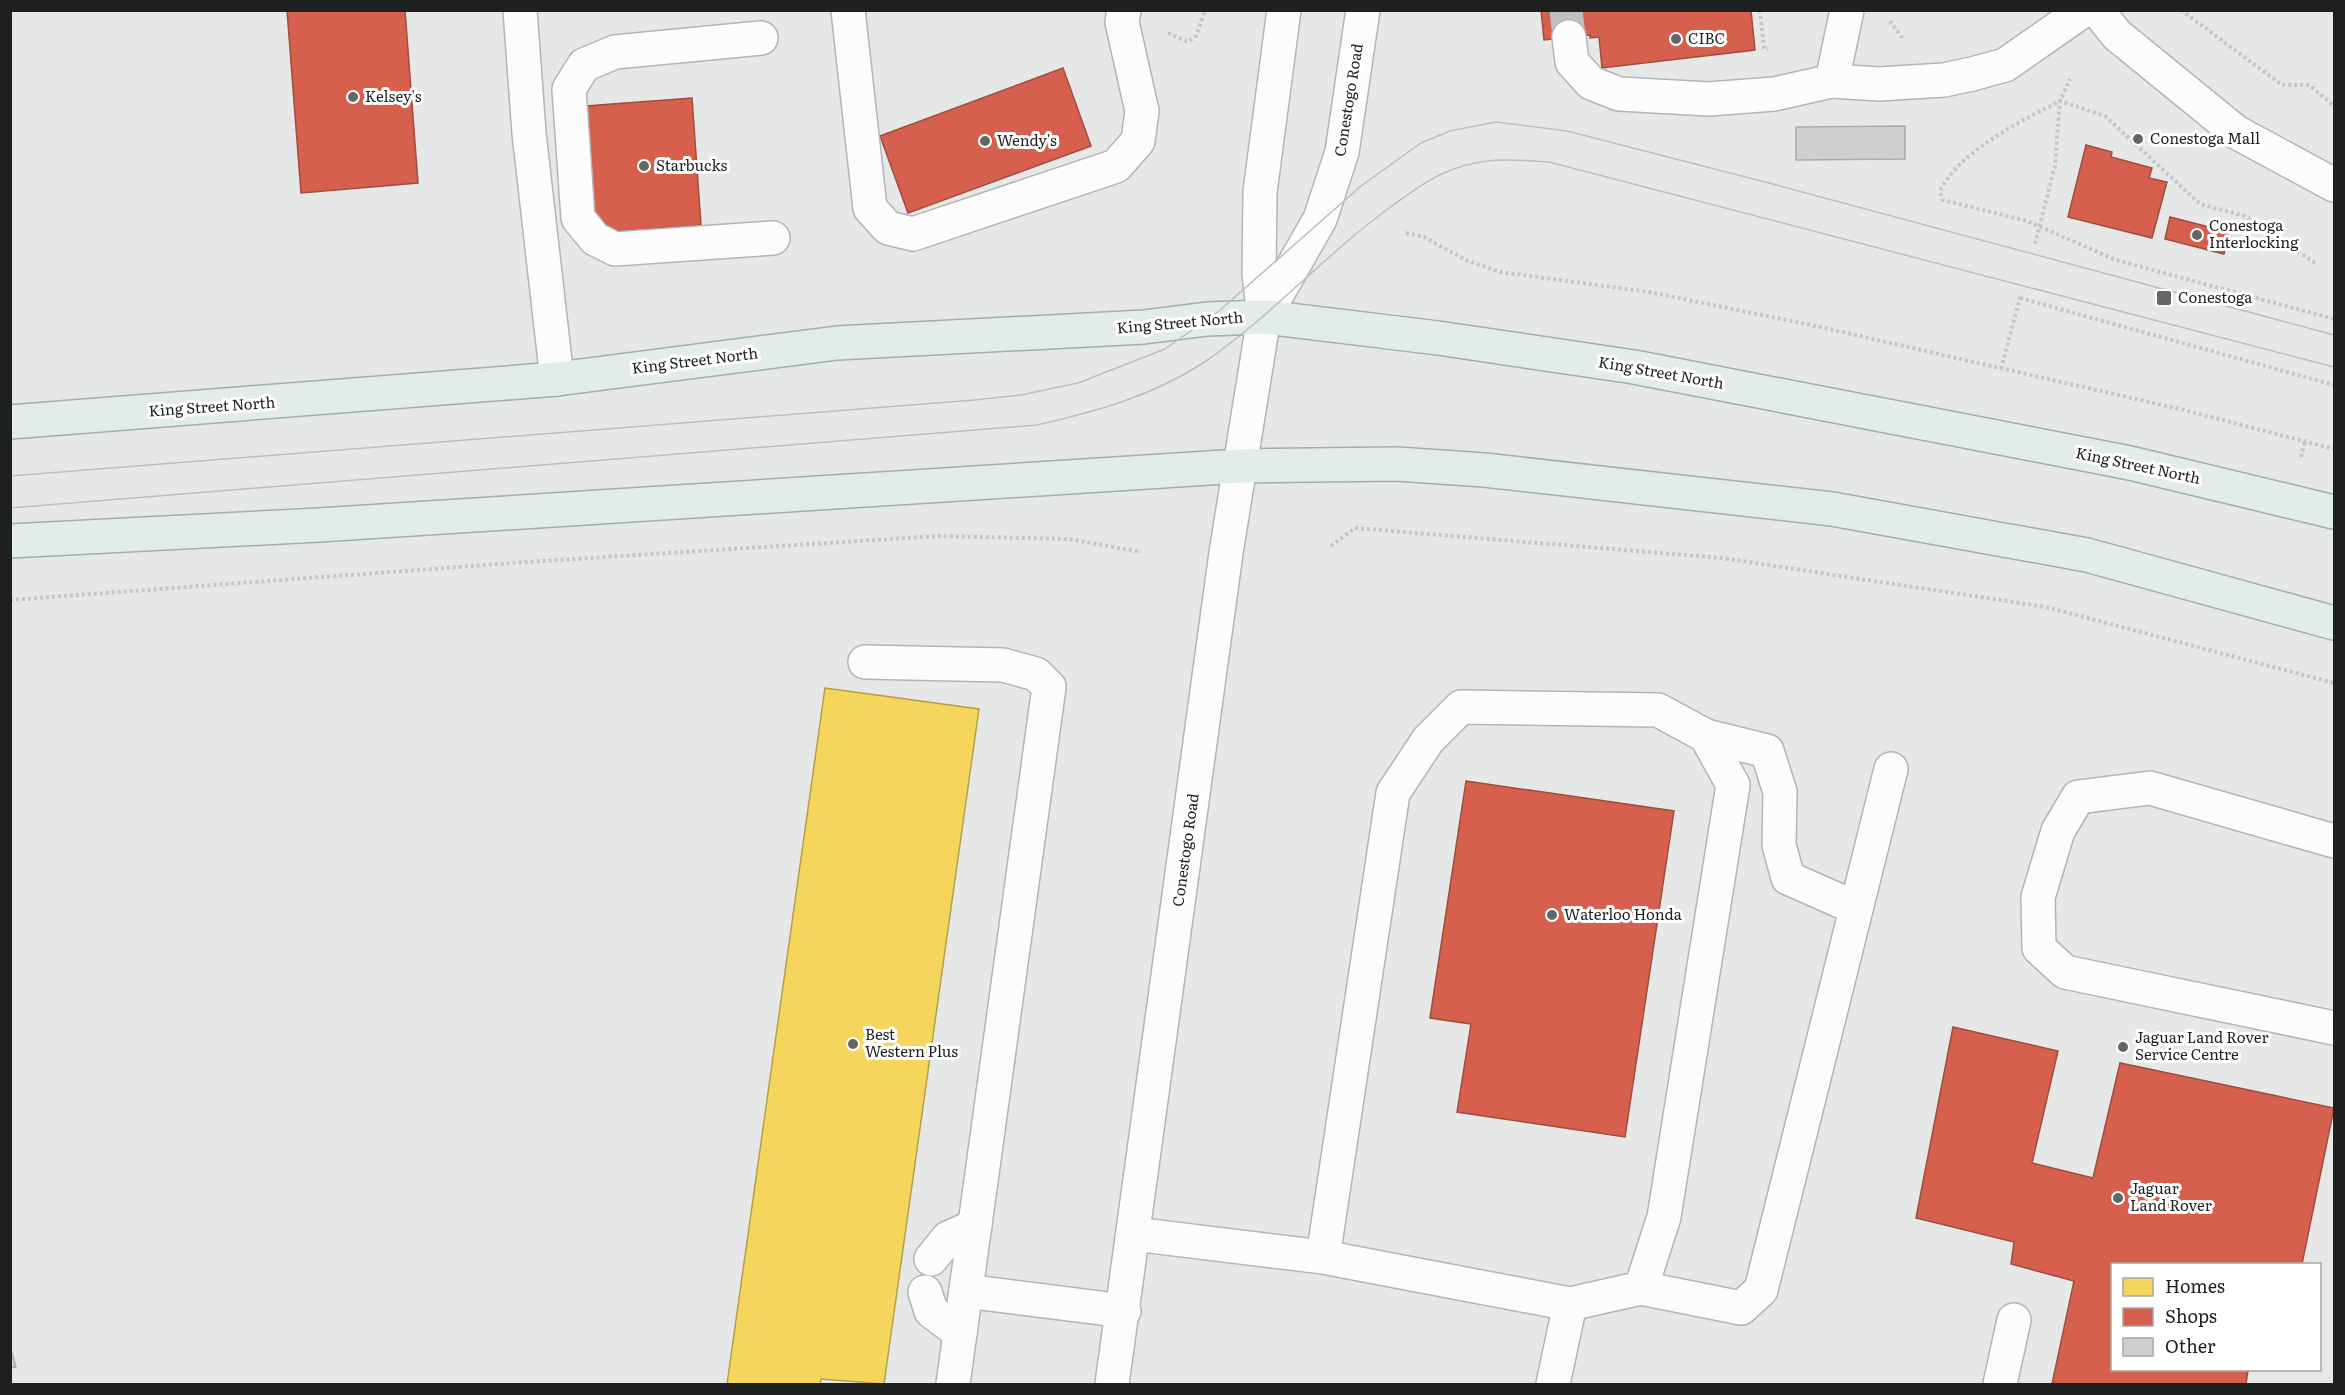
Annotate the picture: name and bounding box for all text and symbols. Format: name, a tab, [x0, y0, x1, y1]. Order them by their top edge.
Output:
place label: CIBC	[1688, 26, 1725, 49]
marker: CIBC	[1669, 32, 1683, 46]
street label: Conestogo Road	[1327, 42, 1368, 158]
place label: Kelsey's	[365, 84, 422, 107]
marker: Kelsey's	[346, 90, 360, 104]
place label: Conestoga Mall	[2150, 126, 2260, 149]
place label: Wendy's	[997, 128, 1057, 151]
marker: Conestoga Mall	[2131, 132, 2145, 146]
marker: Wendy's	[978, 134, 992, 148]
place label: Starbucks	[656, 153, 728, 176]
marker: Starbucks	[637, 159, 651, 173]
place label: Conestoga Interlocking	[2209, 213, 2299, 253]
marker: Conestoga Interlocking	[2190, 228, 2204, 242]
place label: Conestoga	[2178, 285, 2253, 308]
marker: Conestoga	[2155, 289, 2173, 307]
street label: King Street North	[1116, 305, 1244, 338]
street label: King Street North	[630, 340, 759, 379]
street label: King Street North	[1597, 349, 1726, 394]
street label: King Street North	[148, 390, 276, 421]
street label: King Street North	[2074, 440, 2203, 489]
street label: Conestogo Road	[1165, 792, 1204, 908]
place label: Waterloo Honda	[1564, 902, 1683, 925]
marker: Waterloo Honda	[1545, 908, 1559, 922]
place label: Best Western Plus	[865, 1022, 958, 1062]
place label: Jaguar Land Rover Service Centre	[2135, 1025, 2269, 1065]
marker: Best Western Plus	[846, 1037, 860, 1051]
marker: Jaguar Land Rover Service Centre	[2116, 1040, 2130, 1054]
place label: Jaguar Land Rover	[2130, 1176, 2212, 1216]
marker: Jaguar Land Rover	[2111, 1191, 2125, 1205]
legend	[2111, 1263, 2321, 1371]
text: Homes	[2165, 1272, 2225, 1299]
text: Shops	[2165, 1302, 2217, 1329]
text: Other	[2165, 1332, 2216, 1359]

